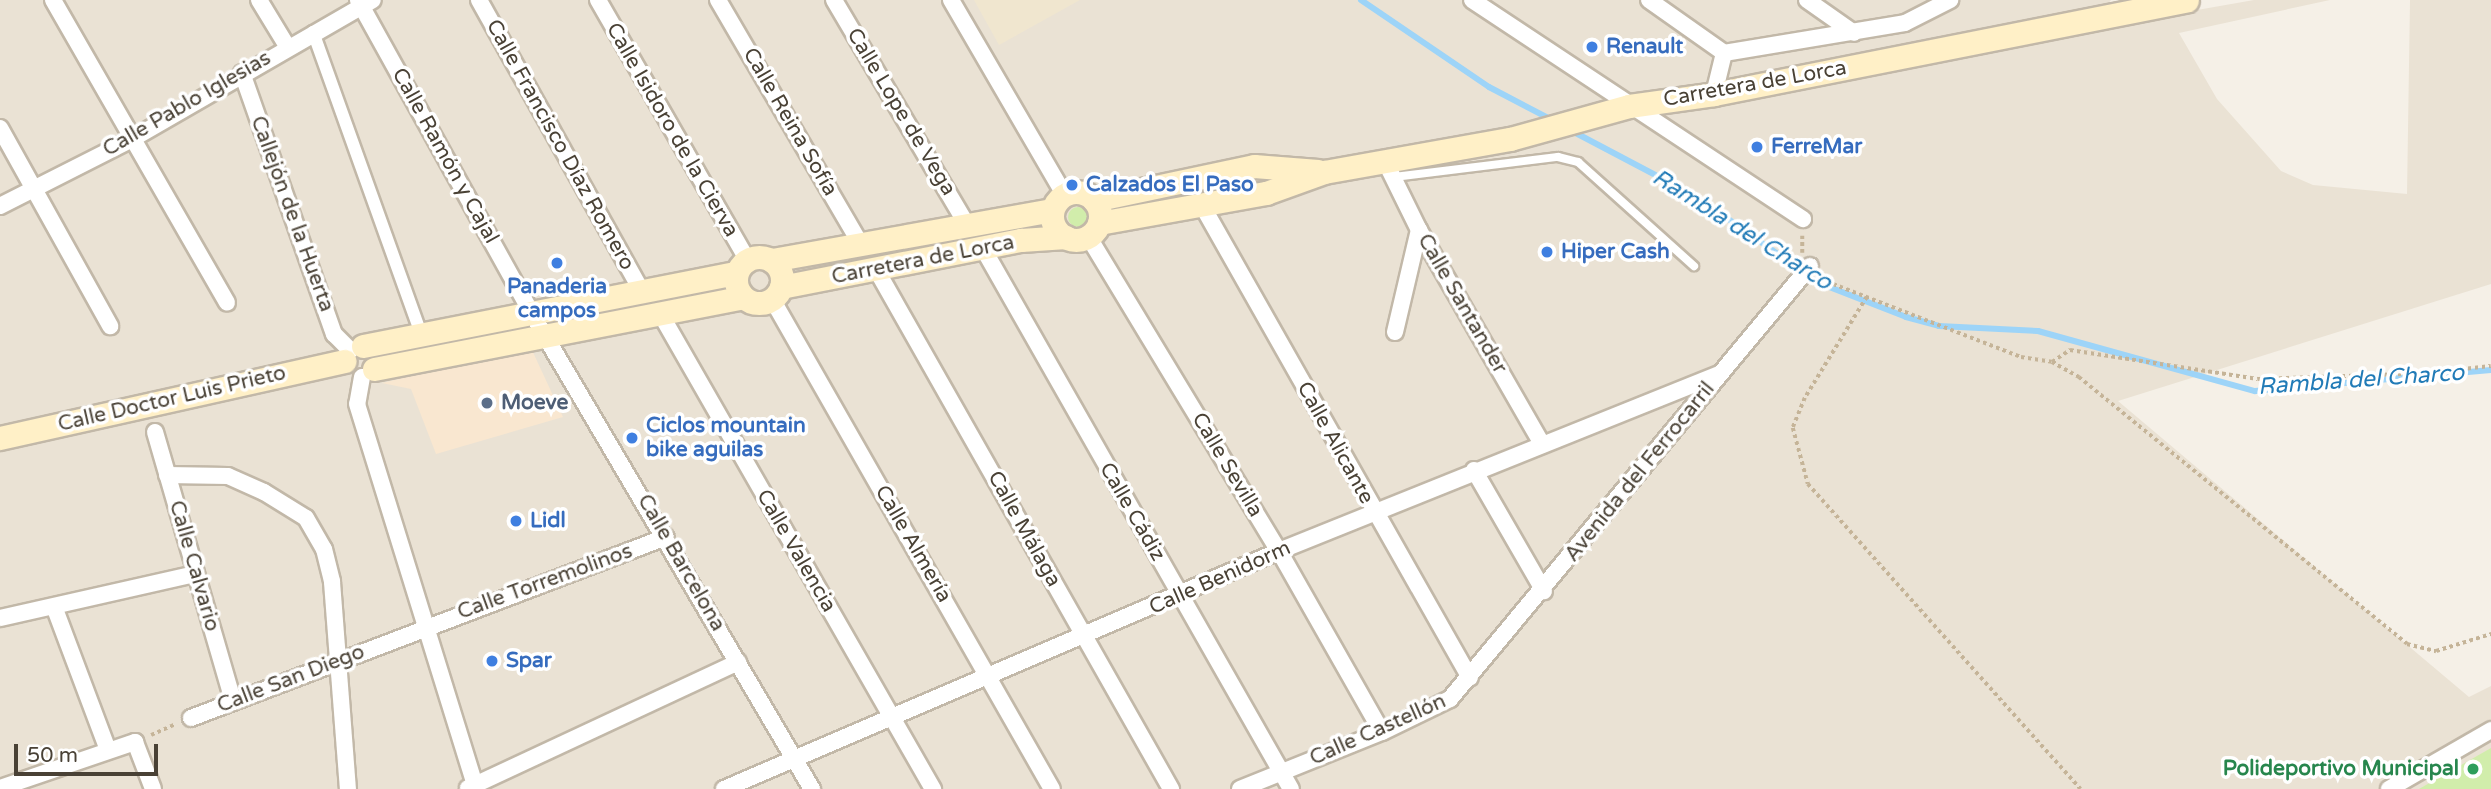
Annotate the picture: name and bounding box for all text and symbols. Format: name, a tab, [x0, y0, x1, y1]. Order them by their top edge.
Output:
street label: Calle Francisco Díaz Romero	[480, 15, 640, 275]
street label: Calle Isidoro de la Cierva	[600, 19, 744, 241]
street label: Calle Lope de Vega	[841, 24, 961, 200]
place label: Renault	[1606, 34, 1683, 60]
marker: Renault	[1584, 39, 1600, 55]
street label: Calle Reina Sofía	[737, 43, 843, 201]
street label: Calle Pablo Iglesias	[99, 46, 275, 162]
street label: Carretera de Lorca	[1662, 56, 1848, 112]
street label: Calle Ramón y Cajal	[386, 64, 504, 248]
street label: Callejón de la Huerta	[245, 113, 339, 315]
place label: FerreMar	[1771, 134, 1862, 160]
marker: FerreMar	[1749, 139, 1765, 155]
water label: Rambla del Charco	[1647, 164, 1837, 296]
place label: Calzados El Paso	[1086, 172, 1254, 198]
marker: Calzados El Paso	[1064, 177, 1080, 193]
street label: Carretera de Lorca	[830, 230, 1016, 290]
street label: Calle Santander	[1412, 230, 1512, 378]
place label: Hiper Cash	[1561, 239, 1670, 265]
marker: Hiper Cash	[1539, 244, 1555, 260]
marker: Panaderia campos	[549, 255, 565, 271]
place label: Panaderia campos	[507, 274, 607, 324]
water label: Rambla del Charco	[2257, 359, 2465, 401]
street label: Calle Doctor Luis Prieto	[56, 361, 288, 437]
street label: Avenida del Ferrocarril	[1560, 377, 1720, 567]
street label: Calle Alicante	[1291, 378, 1379, 508]
place label: Moeve	[501, 390, 568, 416]
marker: Moeve	[479, 395, 495, 411]
street label: Calle Sevilla	[1186, 408, 1268, 522]
place label: Ciclos mountain bike aguilas	[646, 413, 806, 463]
marker: Ciclos mountain bike aguilas	[624, 430, 640, 446]
street label: Calle Cádiz	[1094, 458, 1170, 566]
street label: Calle Málaga	[982, 467, 1066, 591]
street label: Calle Almería	[869, 481, 957, 607]
street label: Calle Valencia	[751, 485, 841, 617]
street label: Calle Barcelona	[632, 490, 730, 636]
street label: Calle Calvario	[163, 498, 225, 634]
place label: Lidl	[530, 508, 566, 534]
marker: Lidl	[508, 513, 524, 529]
street label: Calle Benidorm	[1145, 536, 1295, 620]
street label: Calle Torremolinos	[454, 539, 636, 625]
street label: Calle San Diego	[214, 639, 368, 719]
place label: Spar	[506, 648, 552, 674]
marker: Spar	[484, 653, 500, 669]
street label: Calle Castellón	[1306, 689, 1450, 771]
scale bar	[18, 730, 161, 774]
text: 50 m	[27, 743, 78, 768]
place label: Polideportivo Municipal	[2223, 756, 2459, 782]
marker: Polideportivo Municipal	[2465, 761, 2481, 777]

